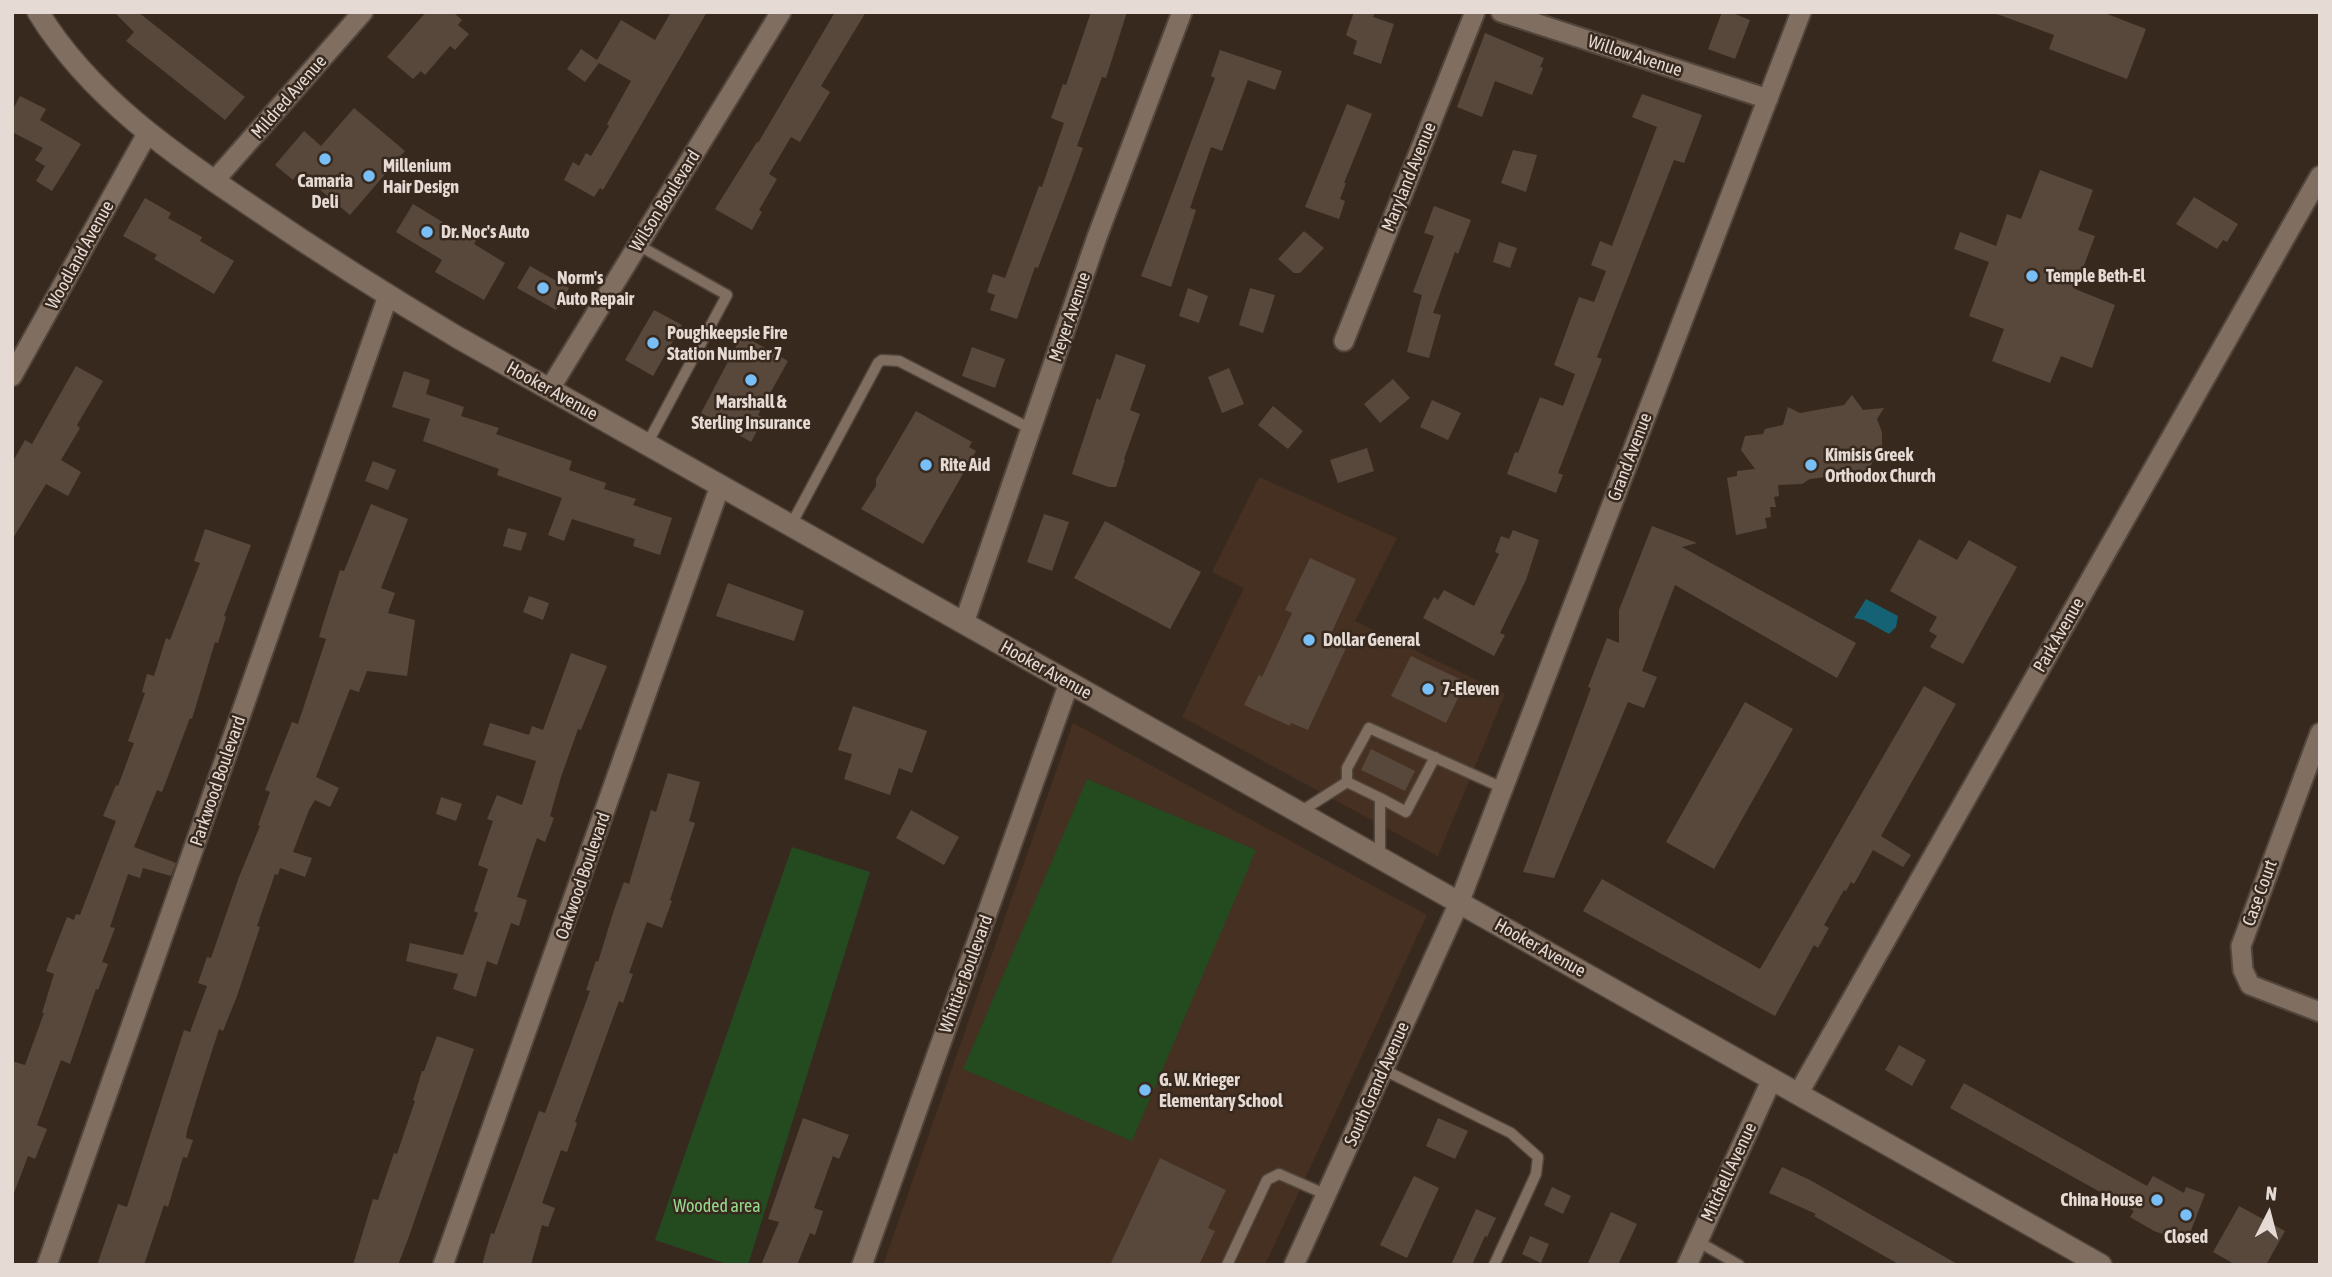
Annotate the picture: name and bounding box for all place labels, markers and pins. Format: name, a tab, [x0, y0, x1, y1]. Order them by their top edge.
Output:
marker: Camaria Deli	[317, 151, 333, 167]
place label: Millenium Hair Design	[383, 155, 459, 198]
marker: Millenium Hair Design	[361, 168, 377, 184]
place label: Camaria Deli	[297, 170, 353, 212]
place label: Dr. Noc's Auto	[441, 221, 530, 243]
marker: Dr. Noc's Auto	[419, 224, 435, 240]
place label: Temple Beth-El	[2046, 265, 2145, 287]
place label: Norm's Auto Repair	[557, 267, 634, 310]
marker: Temple Beth-El	[2024, 268, 2040, 284]
marker: Norm's Auto Repair	[535, 280, 551, 296]
place label: Poughkeepsie Fire Station Number 7	[667, 322, 788, 364]
marker: Poughkeepsie Fire Station Number 7	[645, 335, 661, 351]
marker: Marshall & Sterling Insurance	[743, 372, 759, 388]
place label: Marshall & Sterling Insurance	[691, 391, 811, 434]
place label: Kimisis Greek Orthodox Church	[1825, 444, 1936, 486]
place label: Rite Aid	[940, 454, 990, 476]
marker: Rite Aid	[918, 457, 934, 473]
marker: Kimisis Greek Orthodox Church	[1803, 457, 1819, 473]
place label: Dollar General	[1323, 629, 1420, 651]
marker: Dollar General	[1301, 632, 1317, 648]
place label: 7-Eleven	[1442, 678, 1499, 700]
marker: 7-Eleven	[1420, 681, 1436, 697]
place label: G. W. Krieger Elementary School	[1159, 1069, 1283, 1112]
marker: G. W. Krieger Elementary School	[1137, 1082, 1153, 1098]
place label: China House	[2060, 1189, 2143, 1211]
marker: China House	[2149, 1192, 2165, 1208]
marker: Closed	[2178, 1207, 2194, 1223]
place label: Closed	[2164, 1226, 2208, 1248]

